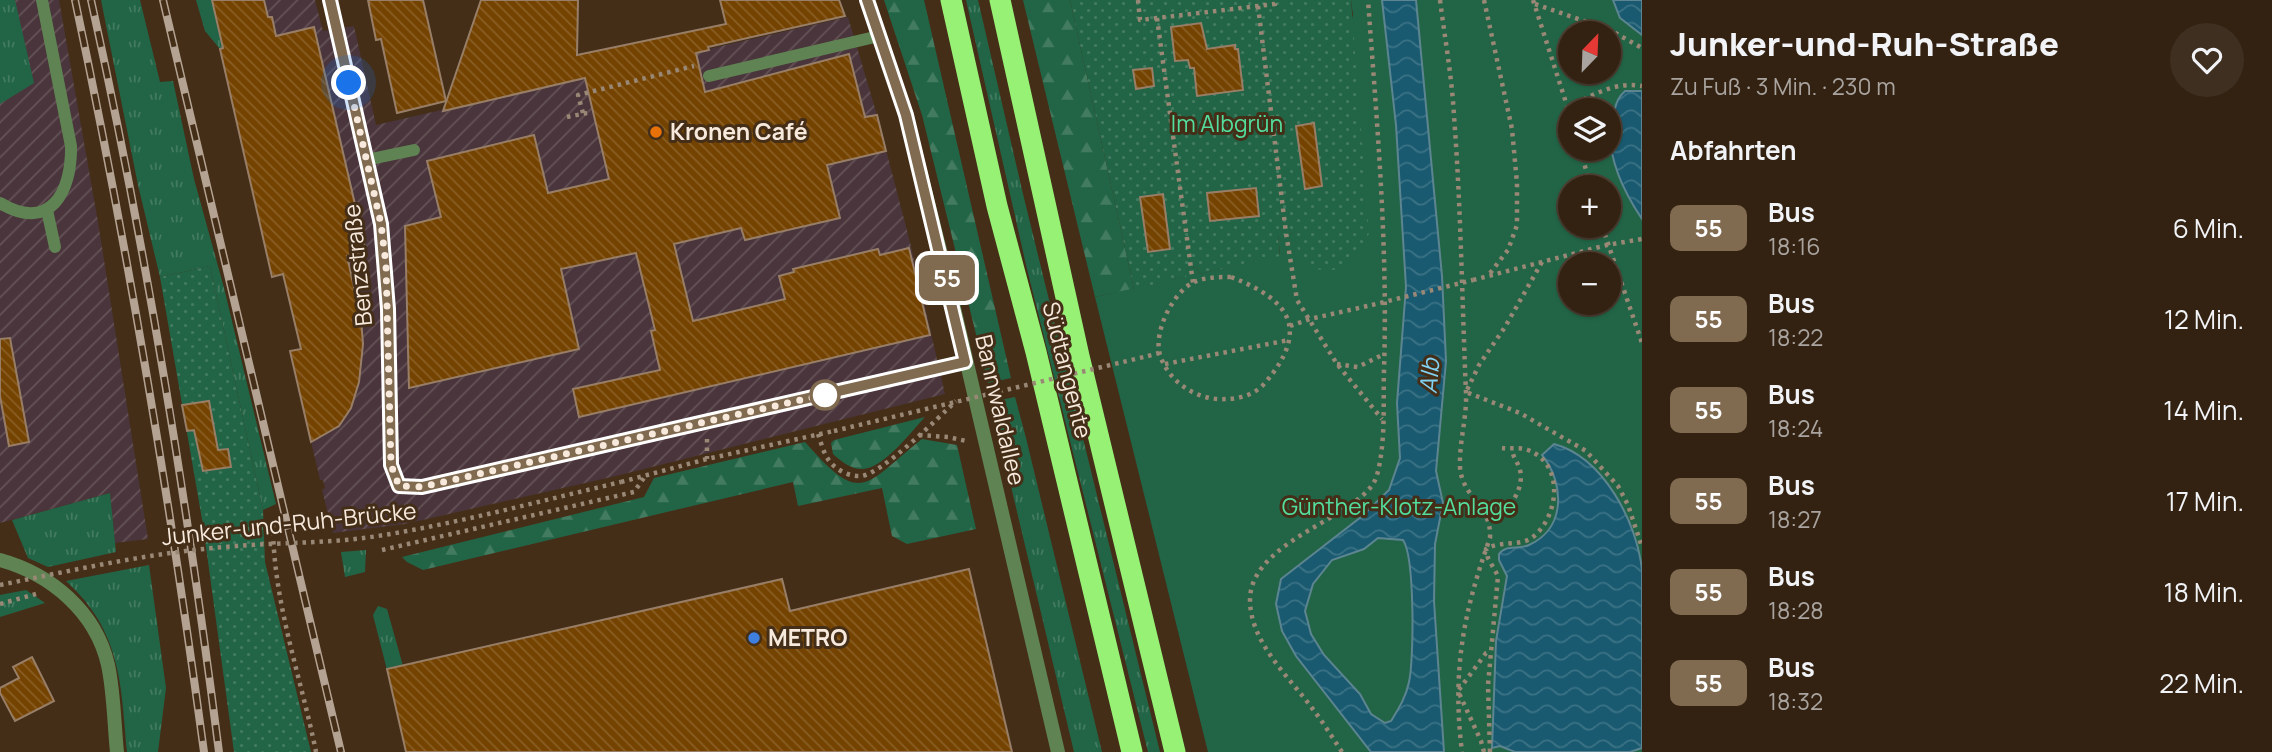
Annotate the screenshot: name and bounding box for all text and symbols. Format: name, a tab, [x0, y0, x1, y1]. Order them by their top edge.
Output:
north arrow	[1558, 21, 1620, 84]
map controls	[1558, 21, 1621, 315]
text: Junker-und-Ruh-Straße	[1670, 21, 2059, 66]
button: heart	[2170, 23, 2244, 97]
your location	[331, 65, 366, 100]
text: Zu Fuß · 3 Min. · 230 m	[1670, 70, 1896, 102]
button: layers	[1558, 98, 1621, 161]
park label: Im Albgrün	[1171, 107, 1283, 139]
place label: Kronen Café	[670, 115, 808, 147]
marker: Kronen Café	[648, 124, 664, 140]
text: Abfahrten	[1670, 132, 1797, 168]
button: +	[1558, 175, 1621, 238]
text: Bus	[1768, 194, 1815, 230]
street label: Benzstraße	[335, 203, 379, 328]
text: 6 Min.	[2173, 210, 2244, 246]
text: 55	[1694, 211, 1723, 244]
text: 18:16	[1768, 230, 1820, 262]
button: −	[1558, 252, 1621, 315]
line badge: 55	[916, 255, 978, 301]
text: 55	[933, 261, 961, 294]
text: Bus	[1768, 285, 1815, 321]
street label: Südtangente	[1036, 298, 1100, 441]
text: 12 Min.	[2164, 301, 2244, 337]
text: 55	[1694, 302, 1723, 335]
text: 18:22	[1768, 321, 1823, 353]
street label: Bannwaldallee	[968, 331, 1034, 488]
water label: Alb	[1411, 355, 1447, 395]
text: Bus	[1768, 376, 1815, 412]
unlabelled marker	[810, 380, 840, 410]
text: 14 Min.	[2163, 392, 2244, 428]
text: 55	[1694, 393, 1723, 426]
text: 18:24	[1768, 412, 1823, 444]
text: Bus	[1768, 467, 1815, 503]
text: 17 Min.	[2166, 483, 2244, 519]
text: 55	[1694, 484, 1723, 517]
park label: Günther-Klotz-Anlage	[1282, 490, 1516, 522]
street label: Junker-und-Ruh-Brücke	[160, 494, 418, 552]
text: 18:27	[1768, 503, 1822, 535]
text: Bus	[1768, 558, 1815, 594]
text: 18 Min.	[2164, 574, 2244, 610]
text: 55	[1694, 575, 1723, 608]
text: 18:28	[1768, 594, 1824, 626]
place label: METRO	[768, 621, 848, 653]
marker: METRO	[746, 630, 762, 646]
text: Bus	[1768, 649, 1815, 685]
text: 22 Min.	[2159, 665, 2244, 701]
text: 55	[1694, 666, 1723, 699]
text: 18:32	[1768, 685, 1823, 717]

